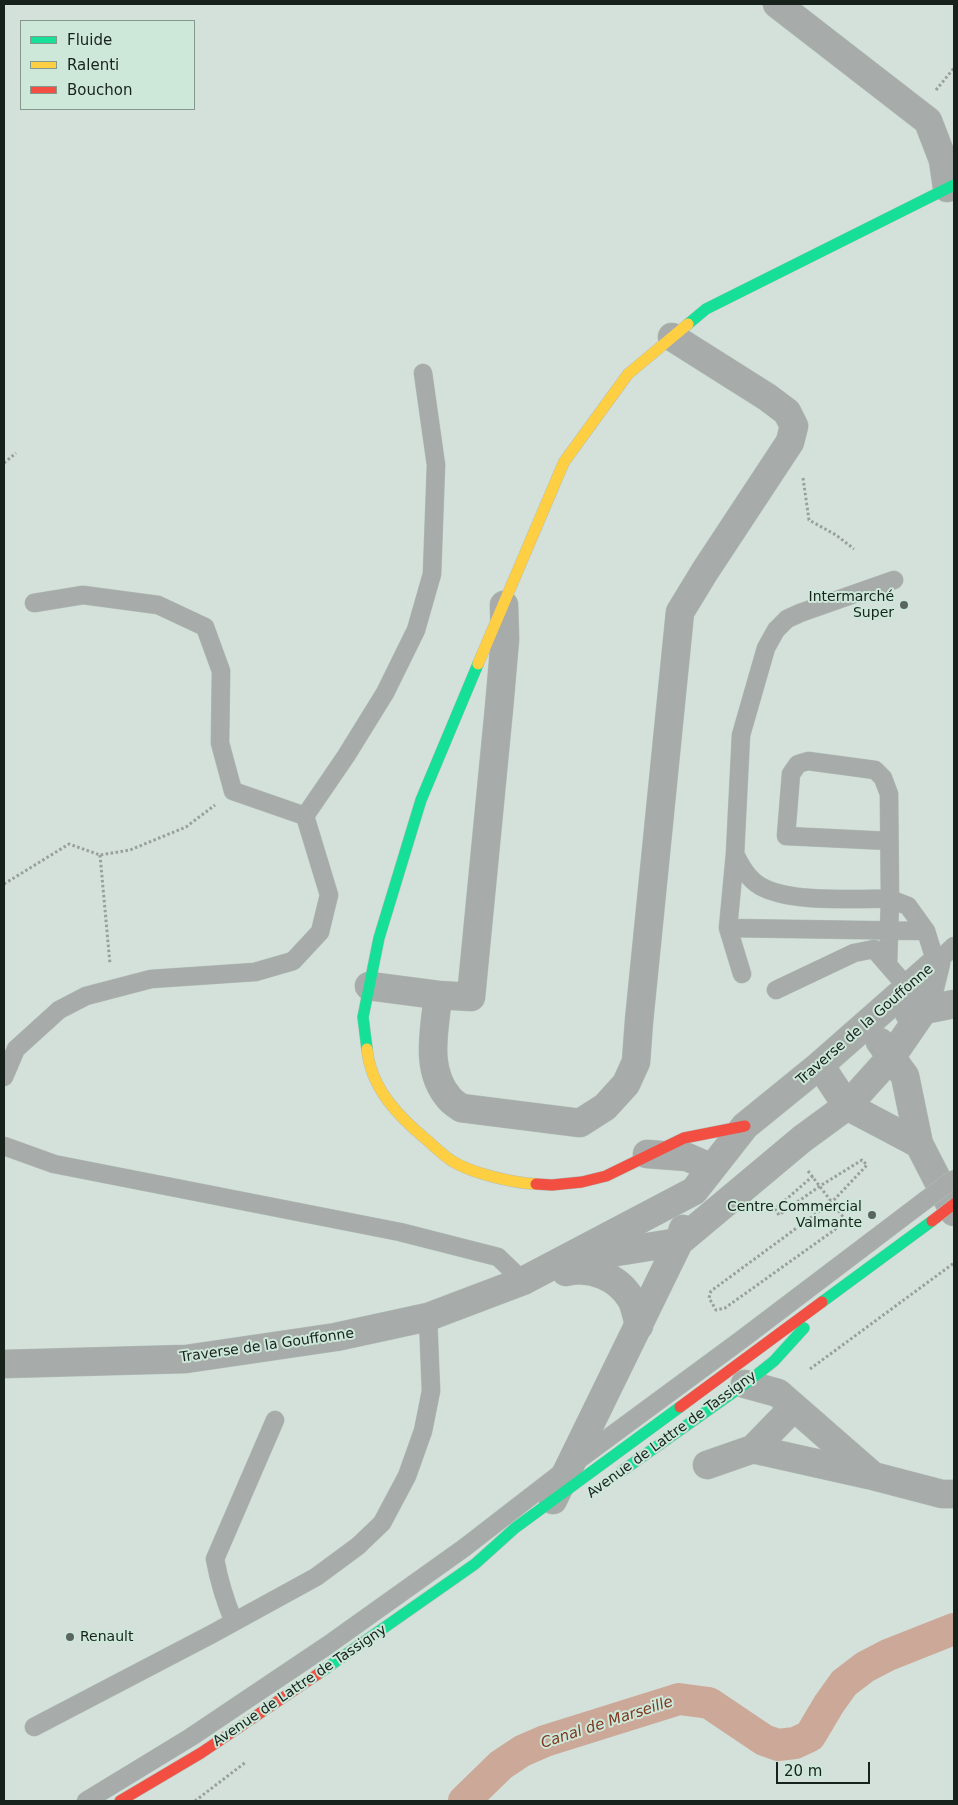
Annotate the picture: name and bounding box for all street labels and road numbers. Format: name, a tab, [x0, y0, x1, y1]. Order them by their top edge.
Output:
street label: Traverse de la Gouffonne	[793, 961, 937, 1089]
street label: Traverse de la Gouffonne	[179, 1325, 355, 1367]
street label: Avenue de Lattre de Tassigny	[584, 1368, 760, 1502]
street label: Avenue de Lattre de Tassigny	[210, 1622, 390, 1750]

